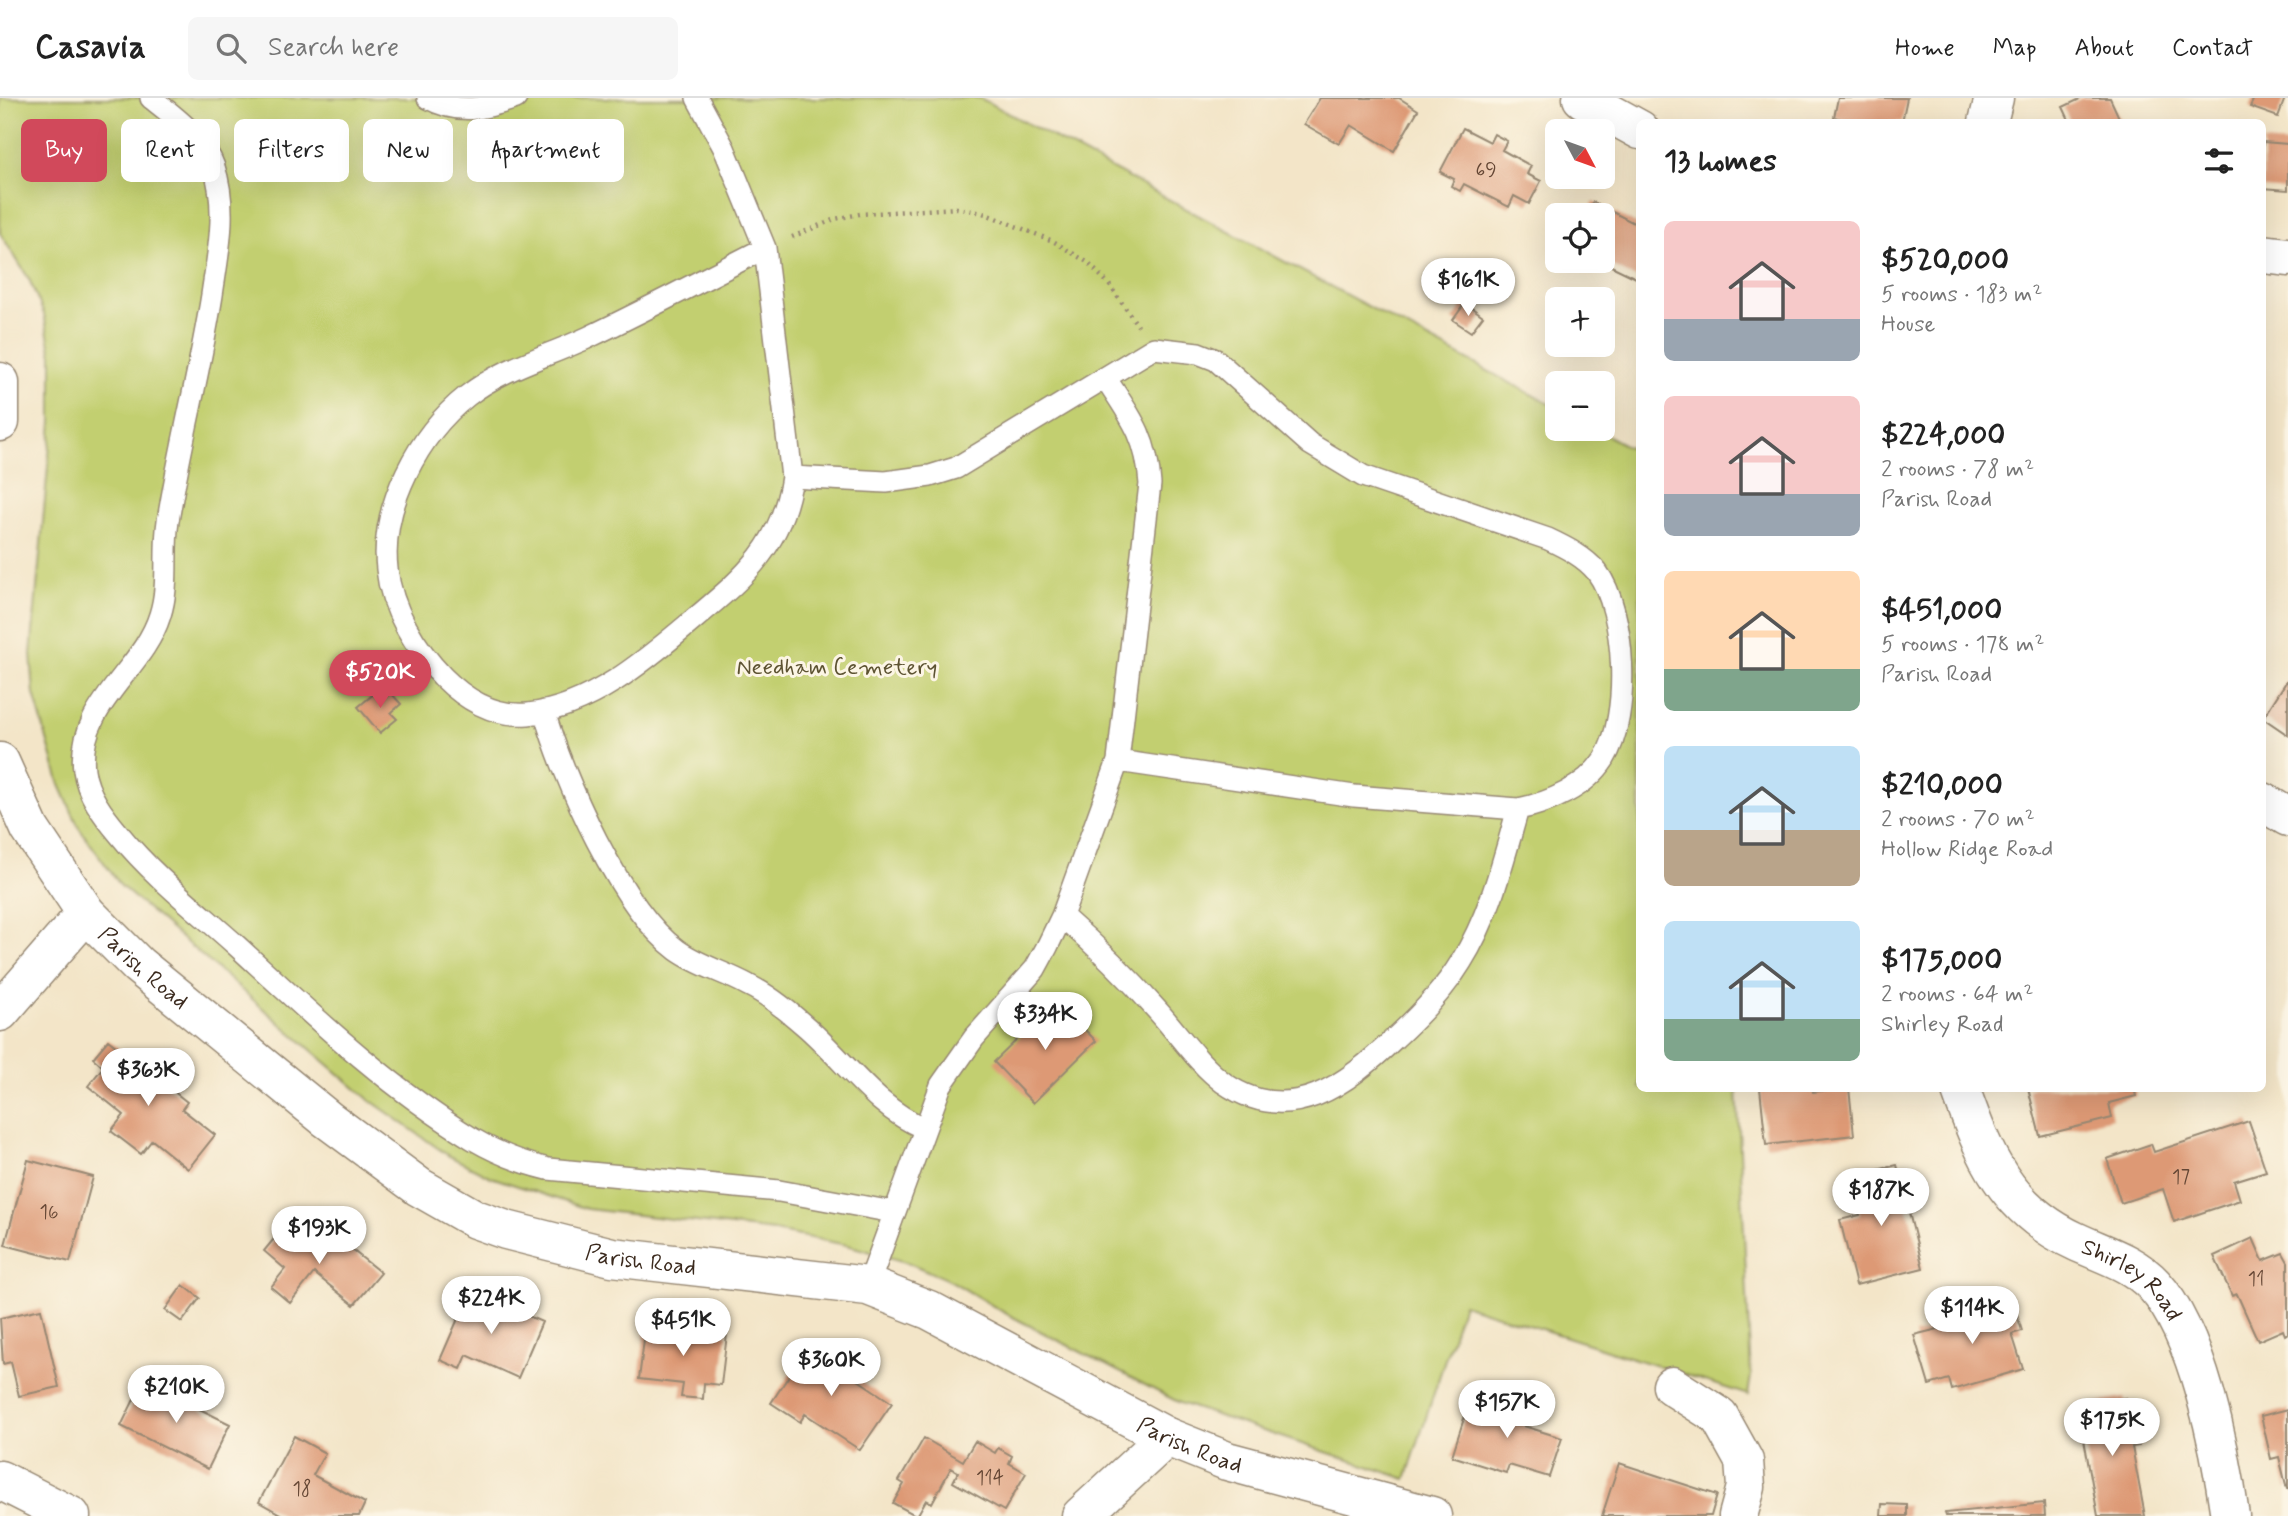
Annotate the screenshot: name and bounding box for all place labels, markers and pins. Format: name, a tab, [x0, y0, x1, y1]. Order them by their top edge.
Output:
pin: $161K	[1419, 258, 1517, 318]
pin: $520K	[331, 650, 429, 710]
pin: $334K	[996, 992, 1094, 1052]
pin: $363K	[99, 1048, 197, 1108]
pin: $187K	[1832, 1168, 1930, 1228]
pin: $193K	[270, 1206, 368, 1266]
pin: $224K	[442, 1276, 540, 1336]
pin: $114K	[1923, 1286, 2021, 1346]
pin: $451K	[634, 1298, 732, 1358]
pin: $360K	[782, 1338, 880, 1398]
pin: $210K	[127, 1366, 225, 1425]
pin: $157K	[1458, 1380, 1556, 1440]
pin: $175K	[2063, 1398, 2161, 1458]

